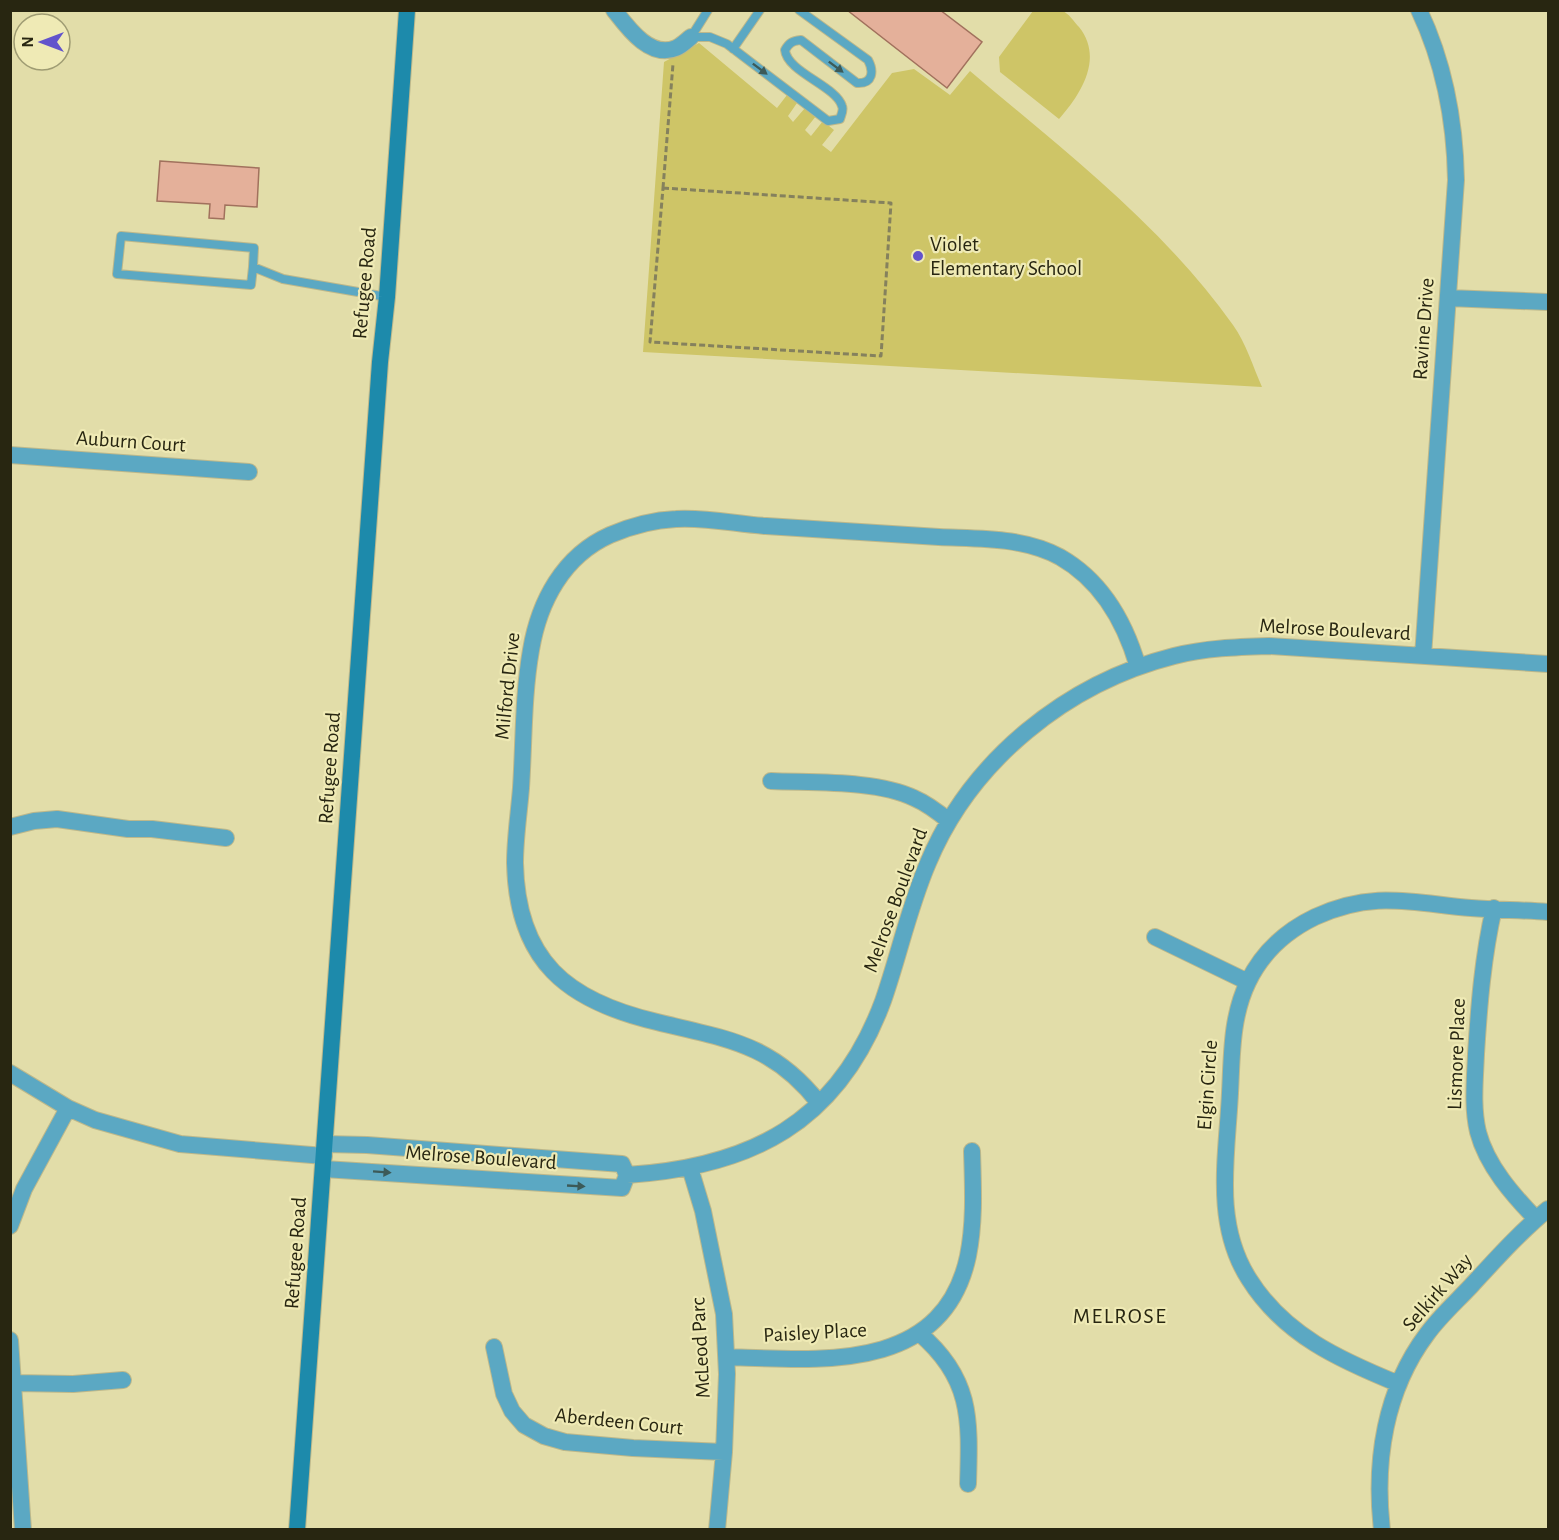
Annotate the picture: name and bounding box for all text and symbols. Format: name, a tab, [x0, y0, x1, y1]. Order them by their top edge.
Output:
north arrow	[12, 12, 72, 72]
text: N	[20, 36, 36, 48]
one-way arrow	[828, 61, 844, 73]
one-way arrow	[753, 63, 768, 75]
street label: Refugee Road	[349, 226, 380, 340]
place label: Violet Elementary School	[930, 234, 1082, 279]
marker: Violet Elementary School	[911, 249, 925, 263]
street label: Ravine Drive	[1409, 277, 1438, 381]
street label: Auburn Court	[76, 427, 187, 456]
street label: Melrose Boulevard	[1259, 615, 1411, 644]
street label: Milford Drive	[491, 631, 524, 741]
street label: Refugee Road	[315, 711, 344, 825]
street label: Melrose Boulevard	[860, 825, 931, 975]
street label: Lismore Place	[1444, 998, 1469, 1110]
street label: Elgin Circle	[1194, 1039, 1221, 1131]
street label: Melrose Boulevard	[405, 1142, 557, 1173]
one-way arrow	[372, 1167, 391, 1177]
one-way arrow	[567, 1181, 586, 1190]
street label: Refugee Road	[281, 1196, 310, 1310]
street label: Selkirk Way	[1398, 1250, 1476, 1335]
street label: McLeod Parc	[687, 1297, 714, 1399]
district label: MELROSE	[1073, 1305, 1167, 1327]
street label: Paisley Place	[763, 1319, 867, 1346]
street label: Aberdeen Court	[554, 1404, 684, 1439]

